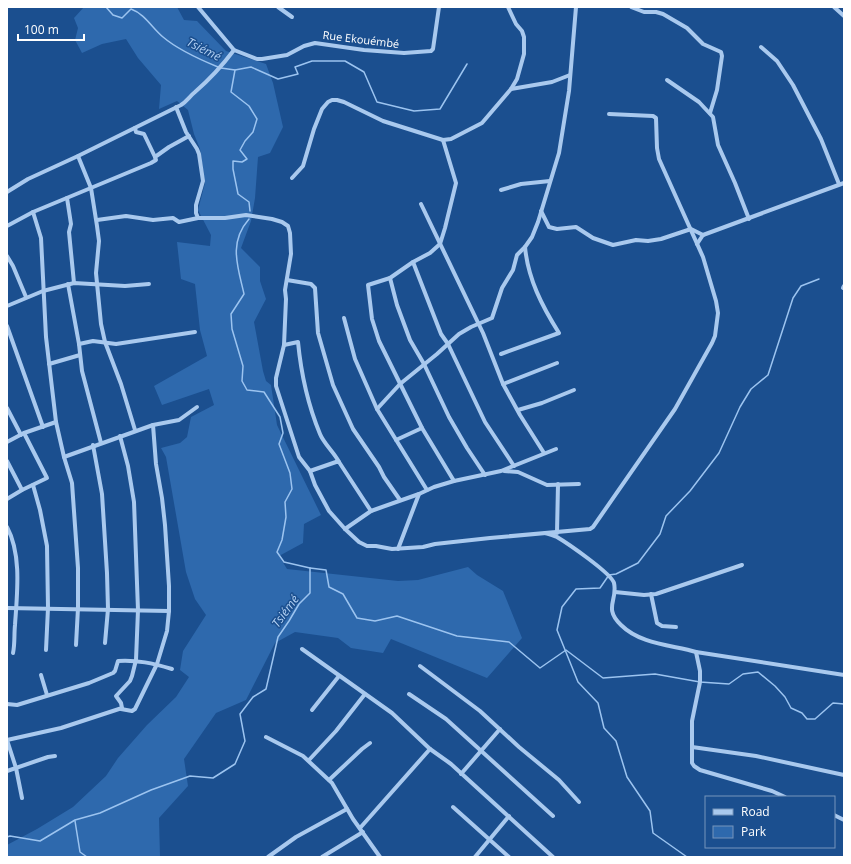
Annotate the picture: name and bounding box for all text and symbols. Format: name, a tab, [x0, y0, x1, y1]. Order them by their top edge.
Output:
scale bar	[18, 16, 84, 42]
text: 100 m	[24, 21, 59, 38]
street label: Rue Ekouémbé	[322, 27, 400, 51]
water label: Tsiémé	[184, 33, 224, 65]
water label: Tsiémé	[267, 591, 303, 631]
legend	[705, 796, 835, 848]
text: Road	[741, 803, 770, 820]
text: Park	[741, 823, 767, 840]

